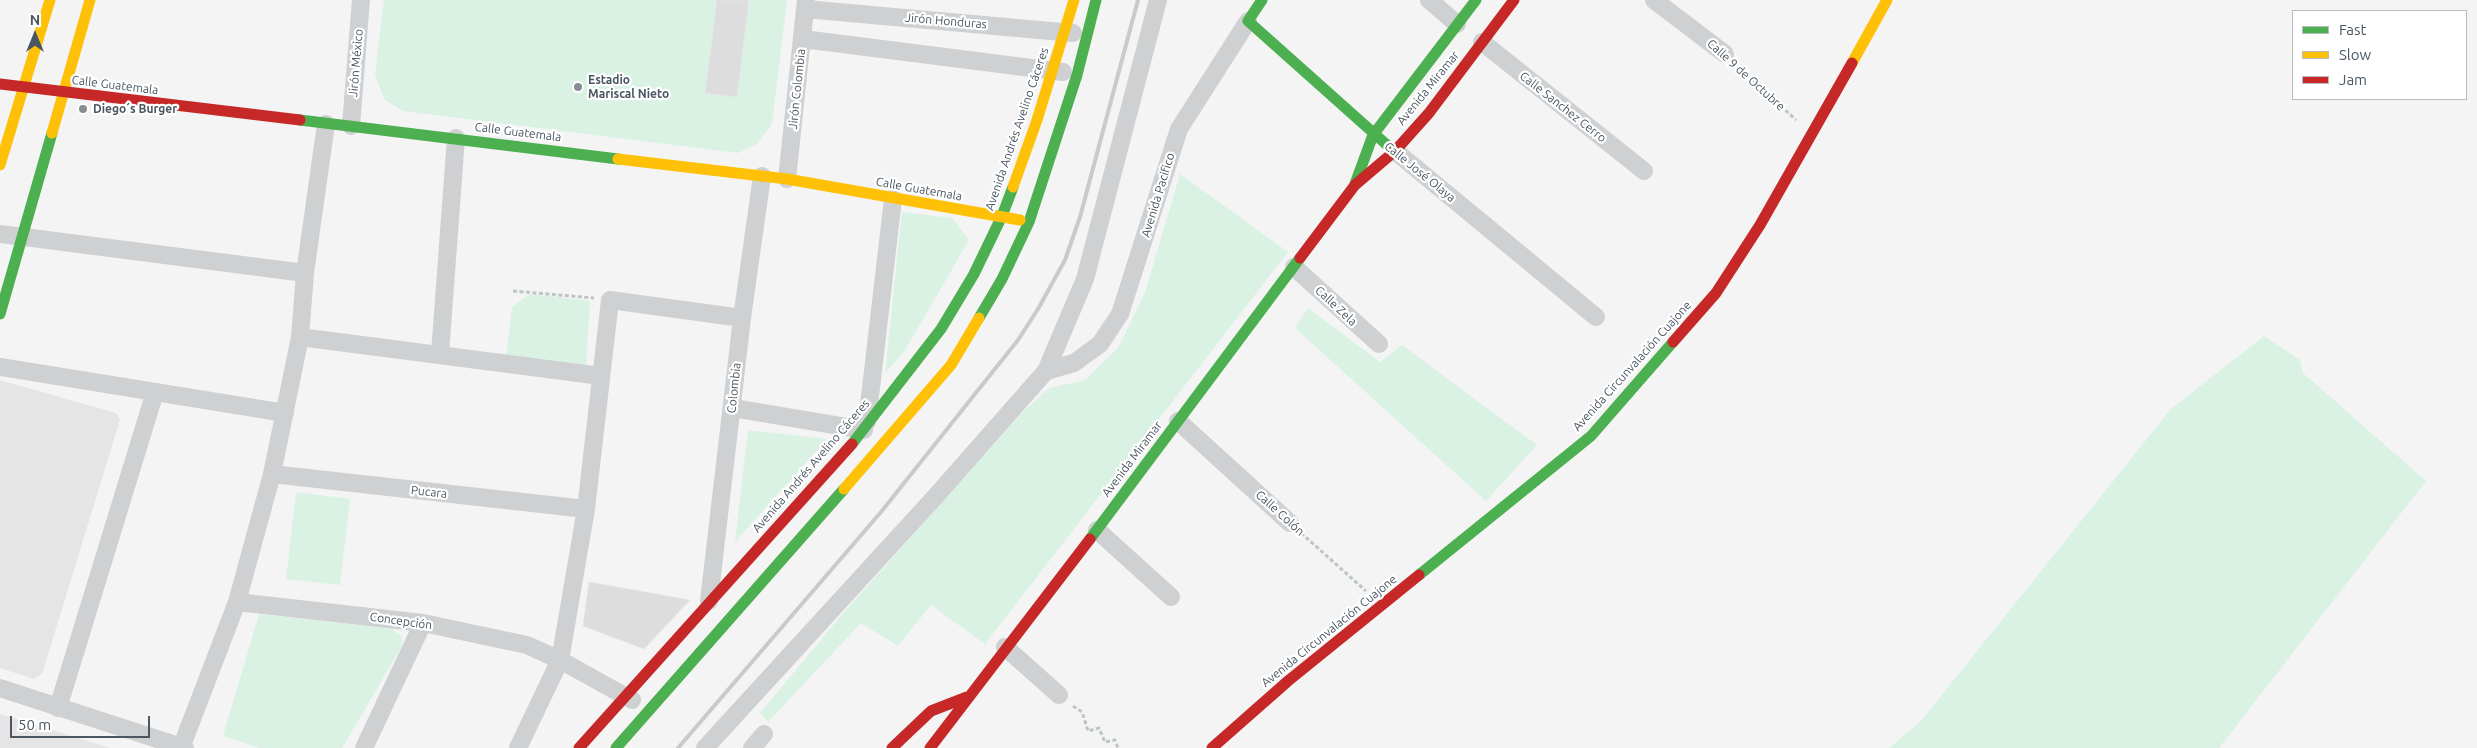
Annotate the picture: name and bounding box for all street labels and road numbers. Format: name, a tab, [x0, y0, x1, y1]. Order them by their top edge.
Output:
street label: Jirón Honduras	[905, 10, 987, 32]
street label: Jirón México	[346, 28, 366, 98]
street label: Calle 9 de Octubre	[1704, 36, 1788, 114]
street label: Avenida Andrés Avelino Cáceres	[982, 46, 1052, 212]
street label: Jirón Colombia	[786, 48, 808, 130]
street label: Avenida Miramar	[1394, 48, 1462, 128]
street label: Calle Sanchez Cerro	[1517, 69, 1609, 145]
street label: Calle Guatemala	[71, 73, 159, 97]
street label: Calle Guatemala	[474, 120, 562, 144]
street label: Calle José Olaya	[1382, 139, 1458, 205]
street label: Avenida Pacifico	[1138, 151, 1178, 239]
street label: Calle Guatemala	[875, 174, 963, 204]
street label: Calle Zela	[1312, 283, 1360, 329]
street label: Avenida Circunvalación Cuajone	[1570, 298, 1694, 434]
street label: Colombia	[724, 362, 744, 414]
street label: Avenida Andrés Avelino Cáceres	[749, 397, 873, 535]
street label: Avenida Miramar	[1099, 418, 1165, 500]
street label: Pucara	[410, 483, 448, 501]
street label: Calle Colón	[1253, 487, 1307, 539]
street label: Avenida Circunvalación Cuajone	[1258, 572, 1400, 690]
street label: Concepción	[369, 610, 433, 632]

